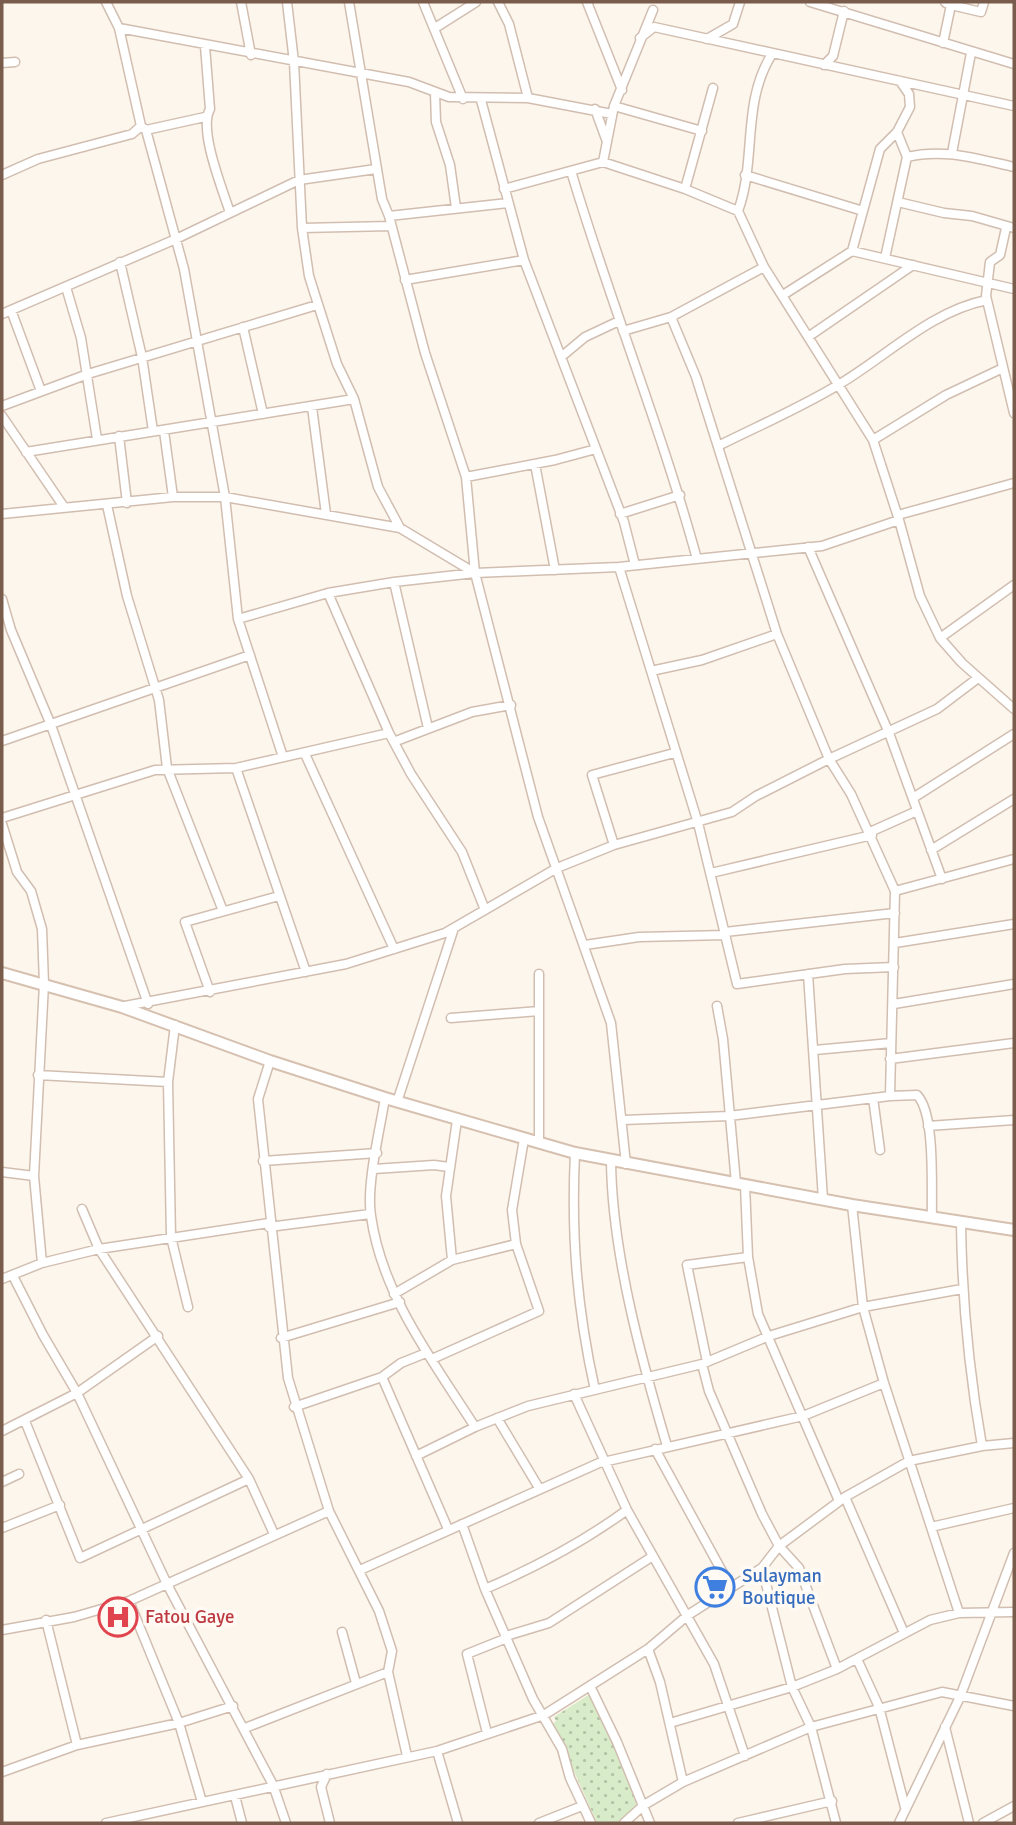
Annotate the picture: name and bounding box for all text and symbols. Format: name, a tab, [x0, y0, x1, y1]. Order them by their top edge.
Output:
place label: Sulayman Boutique	[742, 1564, 822, 1610]
supermarket icon: Sulayman Boutique	[694, 1566, 736, 1608]
hospital icon: Fatou Gaye	[97, 1596, 139, 1638]
place label: Fatou Gaye	[145, 1605, 234, 1629]

